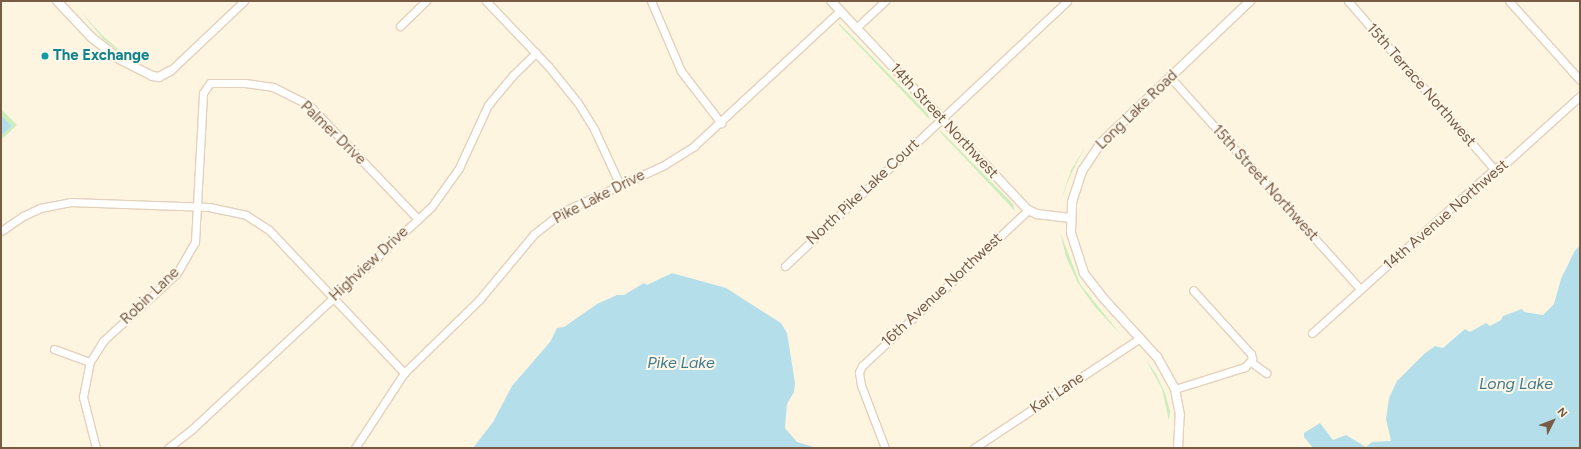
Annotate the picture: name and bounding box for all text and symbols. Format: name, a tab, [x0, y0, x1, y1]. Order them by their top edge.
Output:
street label: 15th Terrace Northwest	[1362, 20, 1480, 150]
place label: The Exchange	[53, 47, 149, 65]
marker: The Exchange	[40, 51, 50, 61]
street label: 14th Street Northwest	[886, 60, 1002, 182]
street label: Long Lake Road	[1092, 67, 1182, 153]
street label: Palmer Drive	[297, 97, 369, 169]
street label: 15th Street Northwest	[1208, 121, 1322, 245]
street label: North Pike Lake Court	[803, 135, 923, 249]
street label: 14th Avenue Northwest	[1380, 156, 1512, 274]
street label: Pike Lake Drive	[550, 166, 648, 228]
street label: Highview Drive	[326, 223, 412, 305]
street label: 16th Avenue Northwest	[878, 229, 1006, 351]
street label: Robin Lane	[117, 264, 183, 328]
water label: Pike Lake	[647, 353, 715, 373]
street label: Kari Lane	[1027, 369, 1087, 417]
water label: Long Lake	[1479, 374, 1553, 394]
north arrow	[1533, 401, 1573, 441]
text: N	[1555, 405, 1570, 420]

